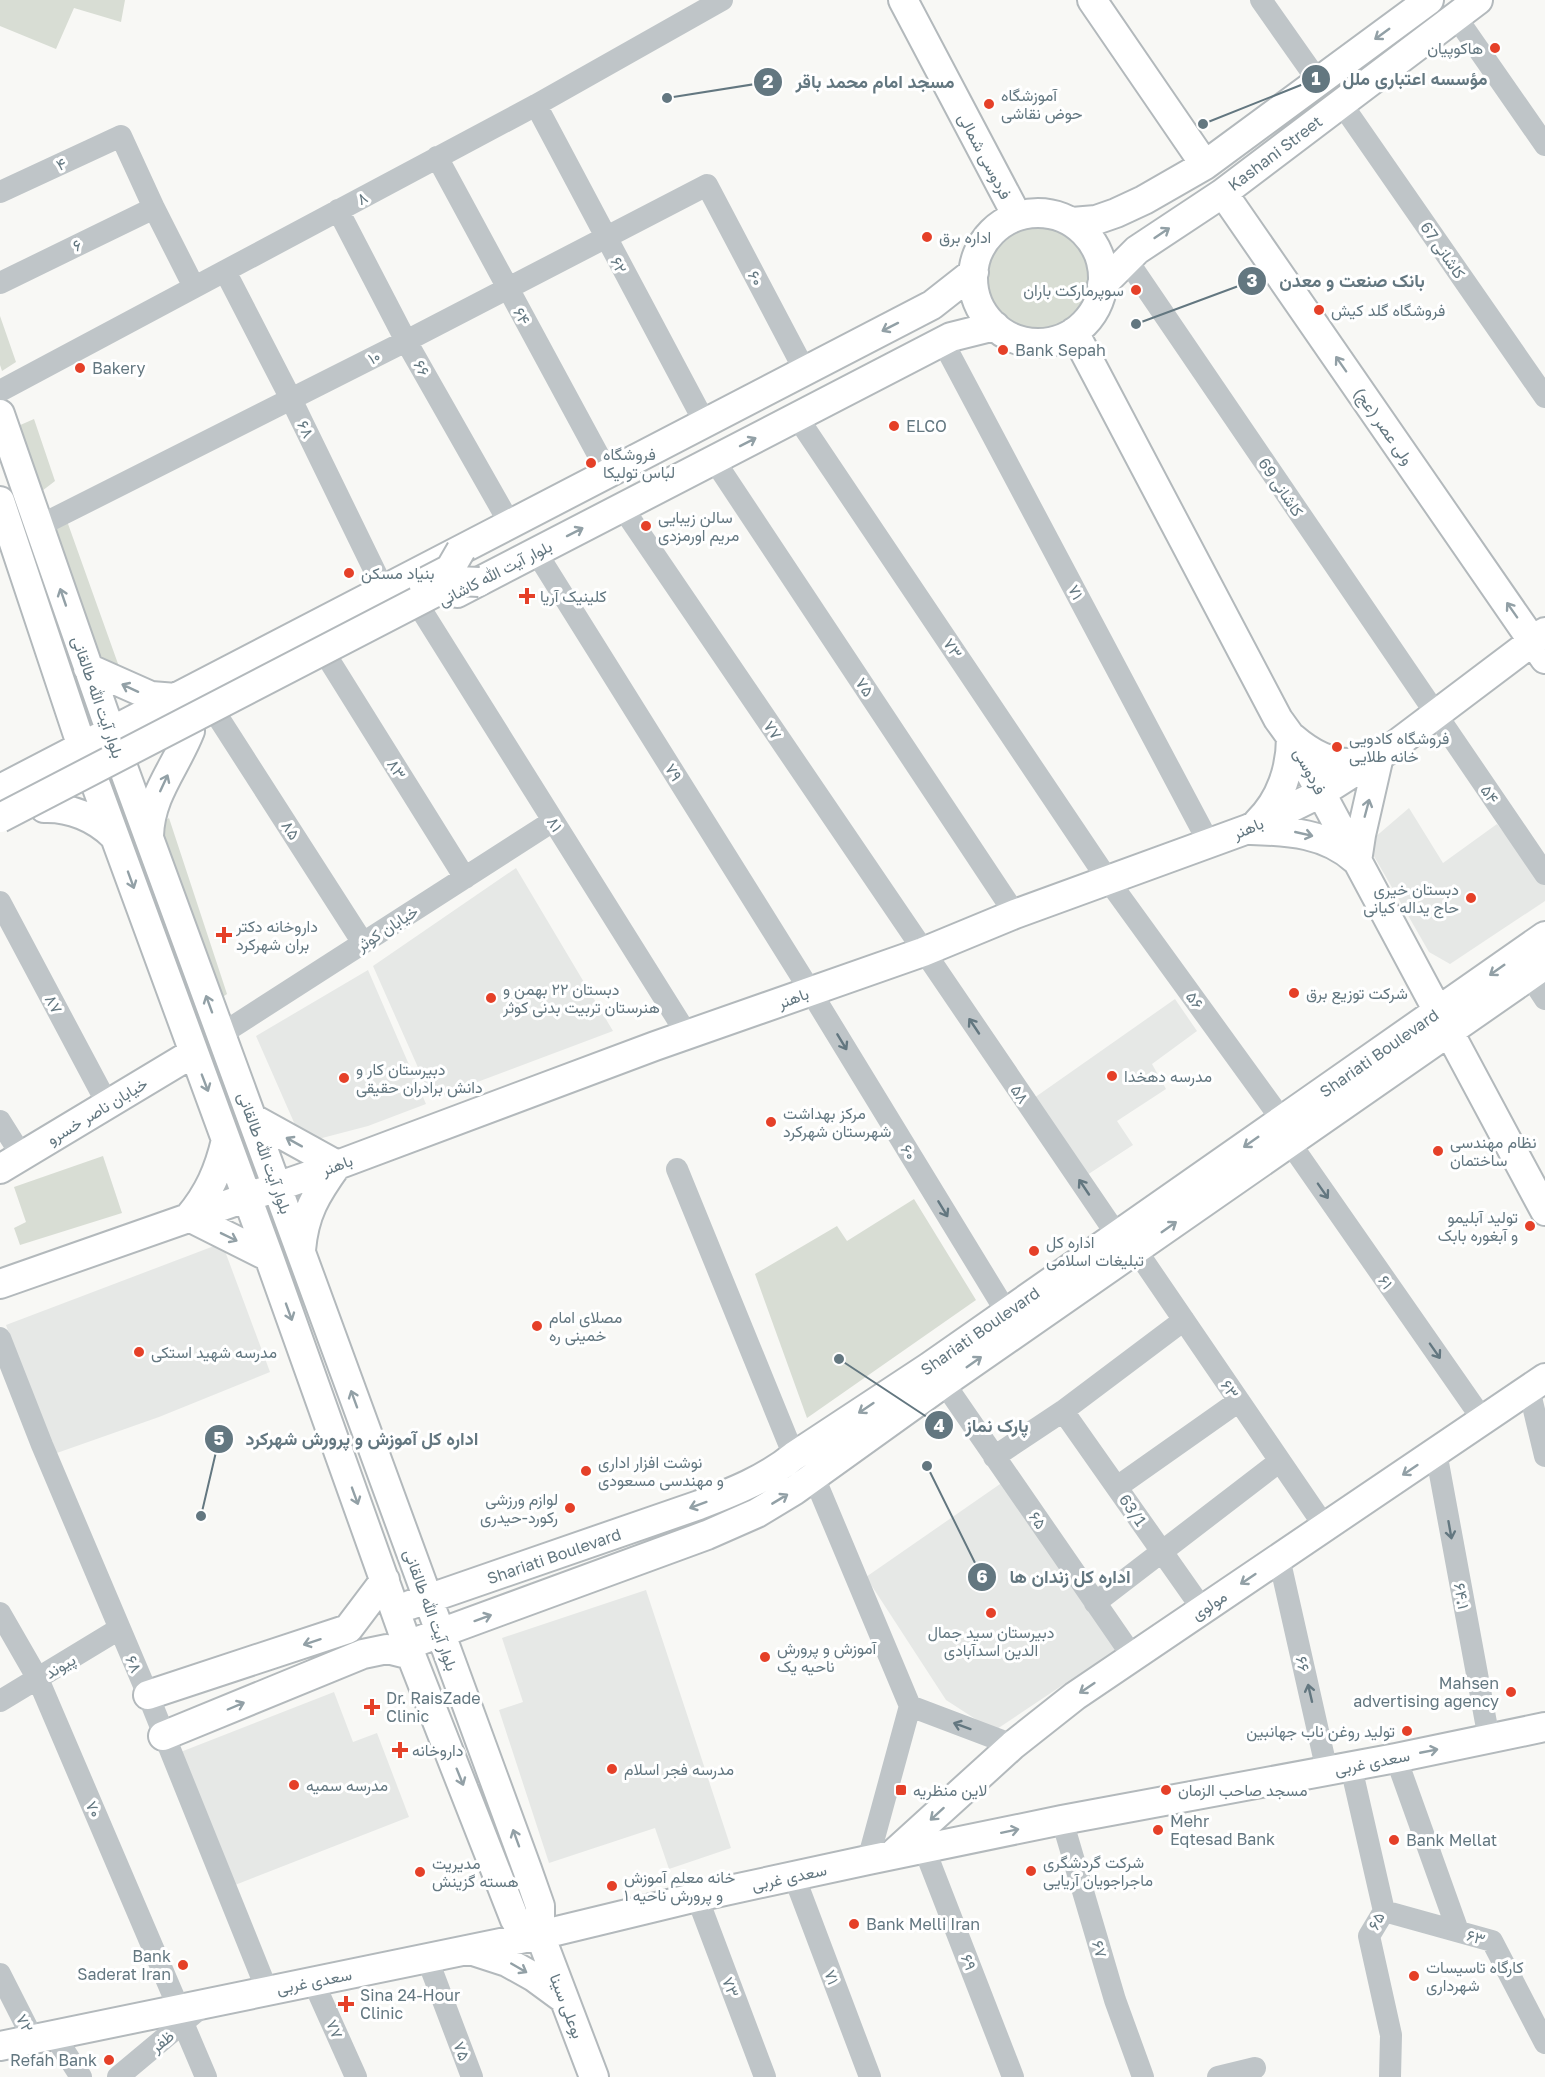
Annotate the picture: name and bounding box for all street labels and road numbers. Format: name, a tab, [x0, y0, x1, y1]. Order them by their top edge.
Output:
street label: فردوسی شمالی	[953, 109, 1016, 203]
street label: Kashani Street	[1224, 111, 1326, 195]
street label: ۴	[53, 153, 69, 175]
street label: ۸	[353, 187, 371, 209]
street label: کاشانی 67	[1415, 218, 1470, 283]
street label: ۶	[69, 234, 85, 256]
street label: ۶۲	[606, 253, 632, 277]
street label: ۶۰	[744, 267, 768, 289]
street label: ۶۴	[509, 304, 535, 328]
street label: ۱۰	[364, 346, 384, 368]
street label: ۶۶	[409, 356, 435, 380]
street label: ولی عصر (عج)	[1348, 383, 1418, 470]
street label: ۶۸	[293, 417, 319, 441]
street label: کاشانی 69	[1253, 454, 1308, 521]
street label: بلوار آیت الله کاشانی	[435, 536, 556, 611]
street label: ۷۱	[1064, 581, 1088, 603]
street label: بلوار آیت الله طالقانی	[67, 633, 128, 761]
street label: ۷۳	[939, 634, 967, 662]
street label: ۷۵	[851, 674, 879, 700]
street label: ۷۷	[759, 717, 787, 743]
street label: فردوسی	[1289, 744, 1331, 798]
street label: ۸۳	[383, 755, 411, 783]
street label: ۷۹	[661, 759, 687, 785]
street label: ۵۴	[1477, 781, 1503, 807]
street label: ۸۱	[543, 813, 567, 835]
street label: باهنر	[1229, 813, 1267, 845]
street label: ۸۵	[277, 817, 305, 843]
street label: خیابان کوثر	[351, 900, 422, 957]
street label: باهنر	[774, 983, 812, 1014]
street label: ۵۶	[1182, 987, 1208, 1013]
street label: ۸۷	[41, 991, 67, 1017]
street label: Shariati Boulevard	[1316, 1004, 1442, 1102]
street label: خیابان ناصر خسرو	[43, 1073, 152, 1150]
street label: ۵۸	[1006, 1081, 1034, 1107]
street label: بلوار آیت الله طالقانی	[233, 1089, 296, 1217]
street label: ۶۰	[897, 1141, 921, 1163]
street label: باهنر	[318, 1150, 356, 1181]
street label: ۶۱	[1374, 1271, 1398, 1293]
street label: Shariati Boulevard	[917, 1282, 1043, 1380]
street label: ۶۳	[1217, 1376, 1243, 1402]
street label: 63/1	[1115, 1490, 1151, 1530]
street label: ۶۵	[1025, 1507, 1051, 1533]
street label: Shariati Boulevard	[484, 1524, 624, 1588]
street label: بلوار آیت الله طالقانی	[399, 1546, 462, 1674]
street label: ۶۴.۱	[1450, 1581, 1474, 1611]
street label: مولوی	[1187, 1586, 1231, 1625]
street label: پیوند	[41, 1649, 80, 1685]
street label: ۶۸	[121, 1652, 147, 1676]
street label: ۶۶	[1292, 1654, 1315, 1674]
street label: سعدی غربی	[1333, 1745, 1412, 1780]
street label: ۷۰	[82, 1798, 106, 1820]
street label: سعدی غربی	[750, 1859, 829, 1896]
street label: ۶۵	[1363, 1909, 1389, 1933]
street label: ۶۳	[1464, 1925, 1488, 1949]
street label: ۶۷	[1088, 1938, 1112, 1960]
street label: ۶۹	[957, 1951, 981, 1973]
street label: سعدی غربی	[275, 1964, 354, 1999]
street label: ۷۱	[820, 1967, 844, 1987]
street label: بوعلی سینا	[545, 1971, 588, 2042]
street label: ۷۳	[718, 1974, 744, 2000]
street label: ۷۲	[12, 2011, 38, 2035]
street label: ۷۷	[322, 2016, 348, 2042]
street label: ظفر	[145, 2025, 178, 2058]
street label: ۷۵	[449, 2039, 475, 2063]

